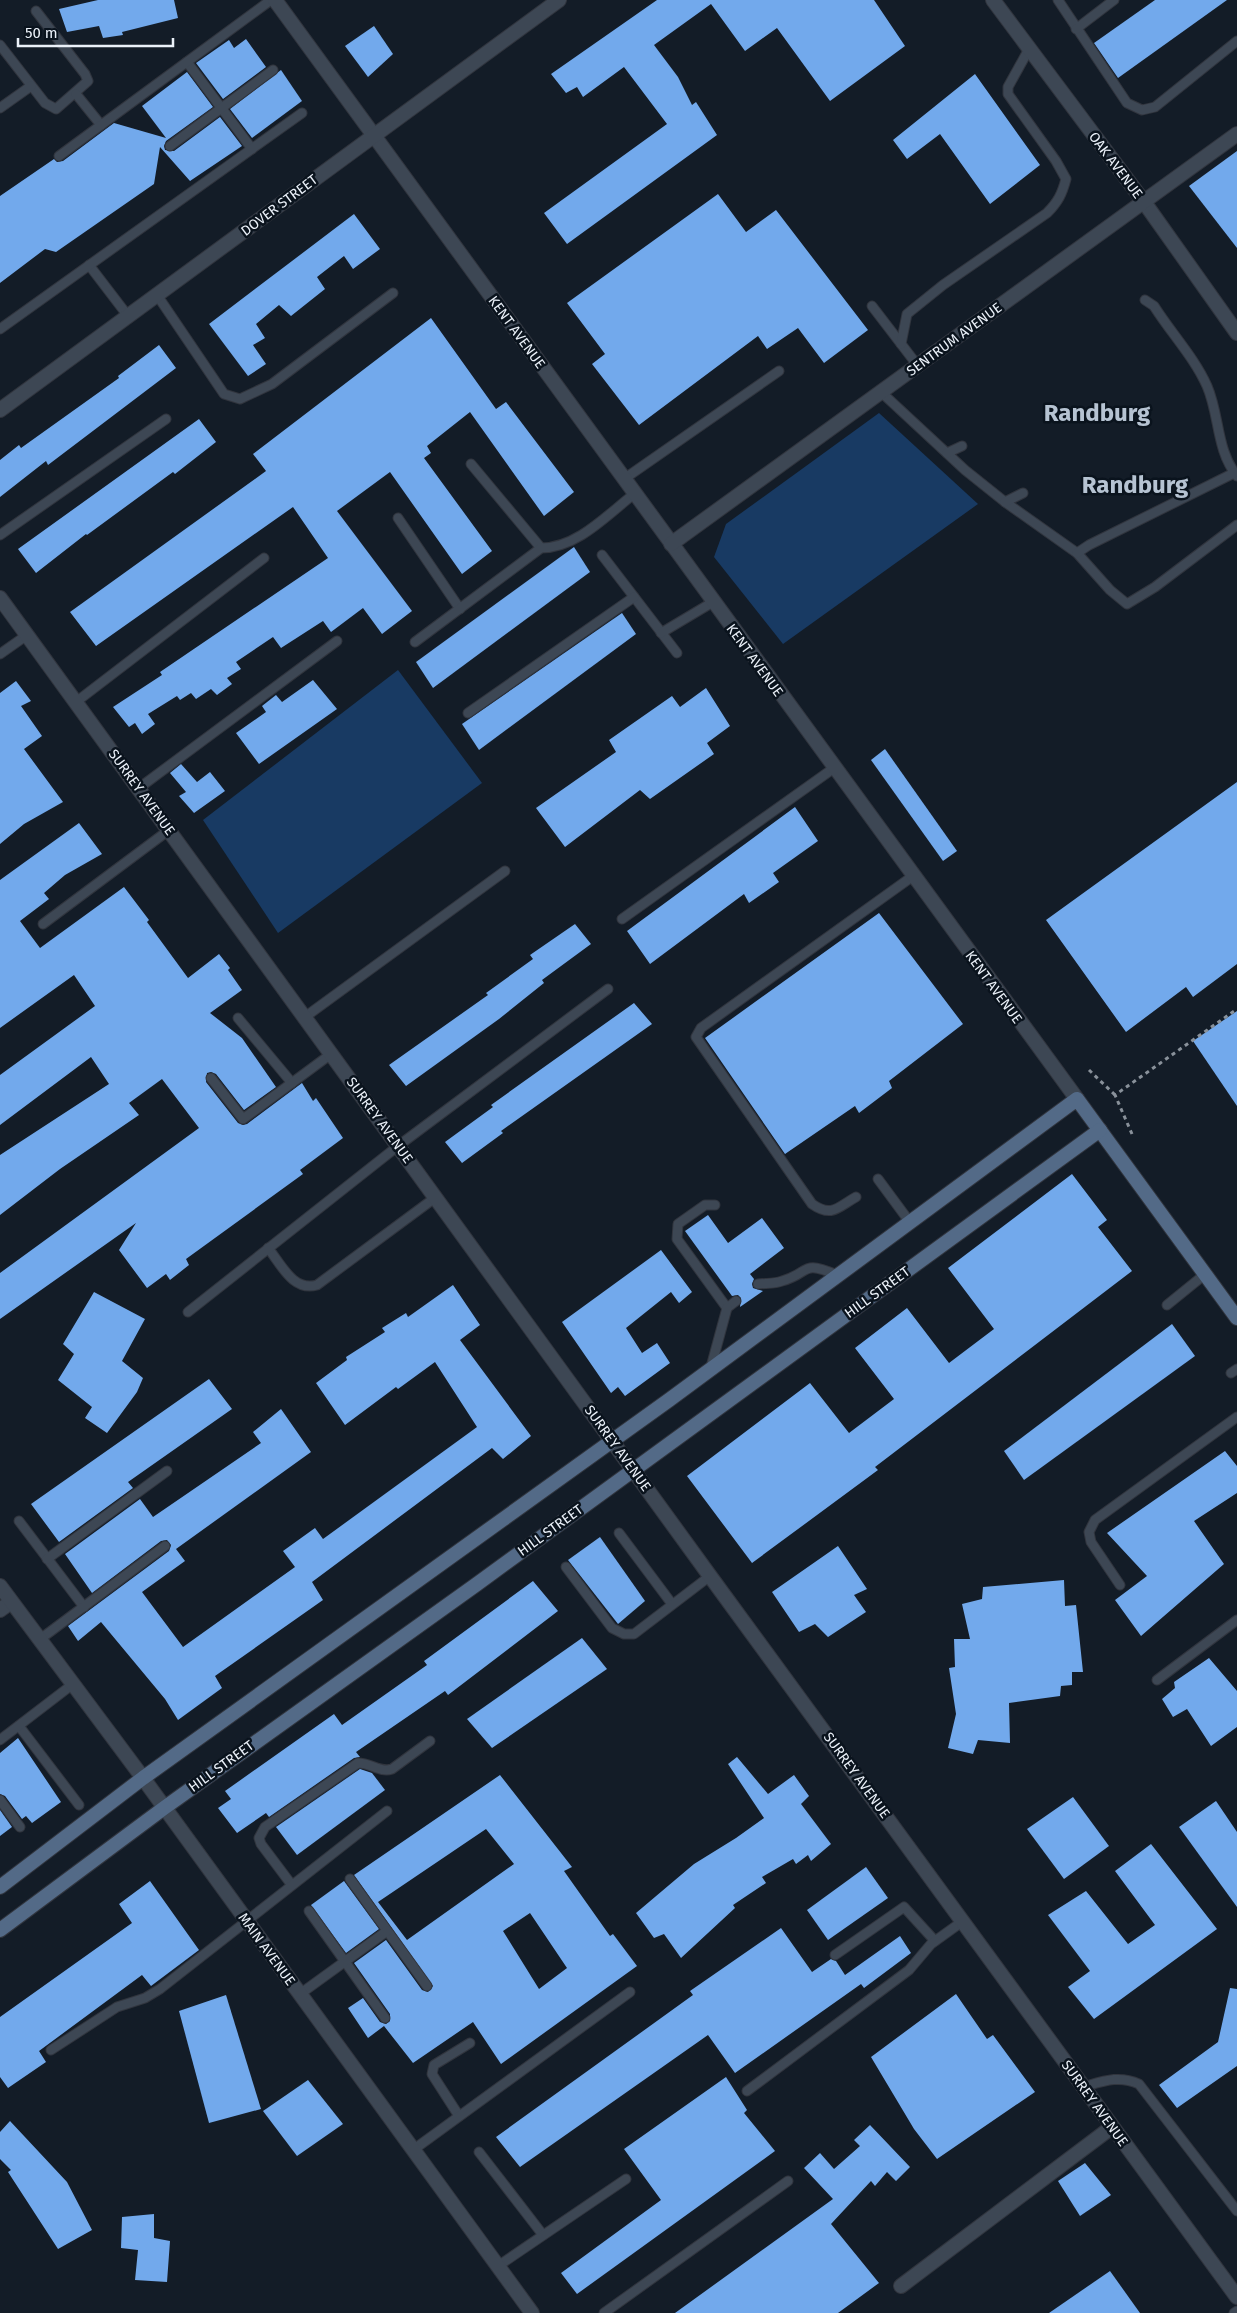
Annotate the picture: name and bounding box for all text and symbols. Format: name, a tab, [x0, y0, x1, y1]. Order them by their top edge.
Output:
scale bar	[18, 15, 172, 47]
text: 50 m	[25, 24, 58, 42]
street label: OAK AVENUE	[1085, 129, 1146, 202]
street label: DOVER STREET	[238, 171, 321, 240]
street label: KENT AVENUE	[485, 293, 549, 372]
street label: SENTRUM AVENUE	[903, 299, 1005, 380]
district label: Randburg	[1044, 399, 1151, 427]
district label: Randburg	[1082, 471, 1189, 499]
street label: KENT AVENUE	[723, 621, 787, 700]
street label: SURREY AVENUE	[105, 746, 178, 839]
street label: KENT AVENUE	[962, 948, 1026, 1027]
street label: SURREY AVENUE	[343, 1074, 416, 1167]
street label: HILL STREET	[841, 1263, 914, 1322]
street label: SURREY AVENUE	[581, 1402, 654, 1495]
street label: HILL STREET	[514, 1501, 587, 1560]
street label: SURREY AVENUE	[820, 1729, 893, 1822]
street label: HILL STREET	[185, 1737, 258, 1796]
street label: MAIN AVENUE	[235, 1910, 299, 1989]
street label: SURREY AVENUE	[1058, 2057, 1131, 2150]

